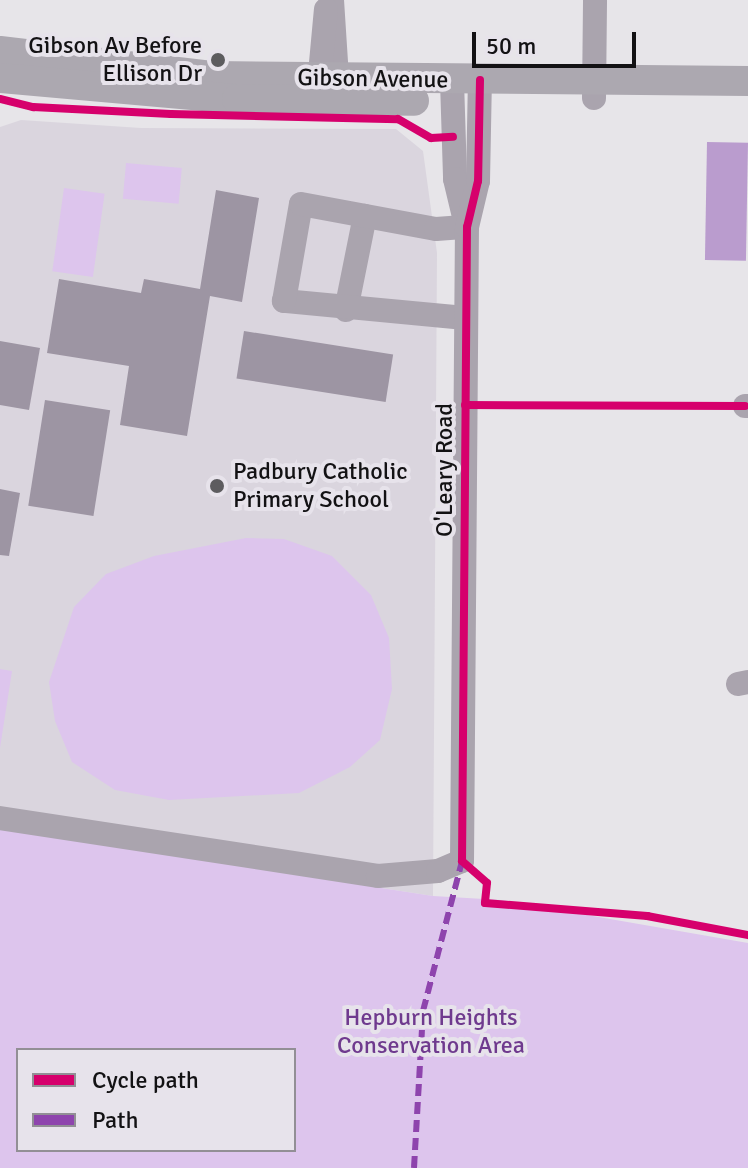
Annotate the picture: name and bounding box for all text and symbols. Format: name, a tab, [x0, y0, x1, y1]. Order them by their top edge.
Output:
scale bar	[476, 16, 640, 66]
text: 50 m	[486, 31, 536, 61]
place label: Gibson Av Before Ellison Dr	[28, 32, 202, 88]
marker: Gibson Av Before Ellison Dr	[209, 51, 227, 69]
street label: Gibson Avenue	[297, 63, 449, 95]
street label: O'Leary Road	[431, 403, 459, 537]
place label: Padbury Catholic Primary School	[233, 458, 408, 514]
marker: Padbury Catholic Primary School	[208, 477, 226, 495]
park label: Hepburn Heights Conservation Area	[337, 1004, 525, 1060]
legend	[16, 1048, 296, 1152]
text: Cycle path	[92, 1065, 199, 1095]
text: Path	[92, 1105, 138, 1135]

